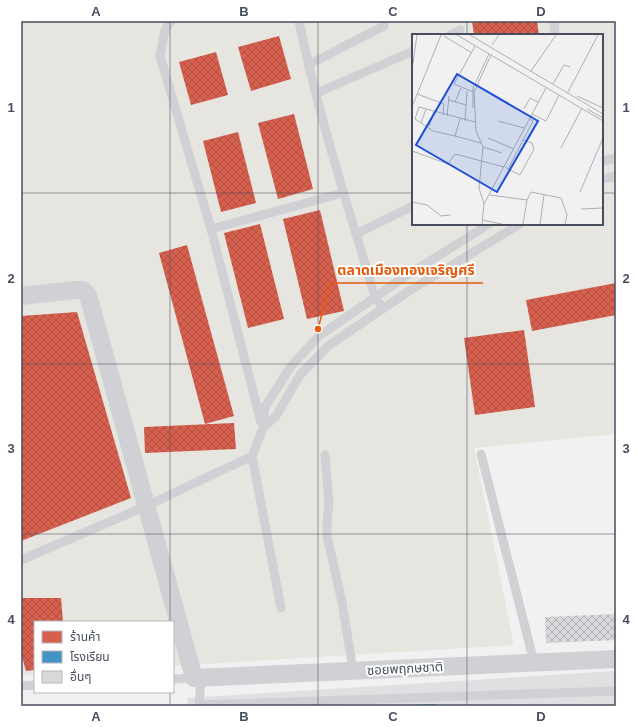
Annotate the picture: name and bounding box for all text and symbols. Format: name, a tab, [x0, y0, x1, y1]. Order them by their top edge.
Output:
text: A	[91, 4, 101, 19]
text: B	[239, 4, 249, 19]
text: C	[388, 4, 398, 19]
text: D	[536, 4, 546, 19]
inset map	[412, 34, 603, 225]
text: 1	[7, 100, 15, 115]
text: 1	[622, 100, 630, 115]
callout: ตลาดเมืองทองเจริญศรี	[330, 257, 483, 283]
text: ตลาดเมืองทองเจริญศรี	[337, 262, 475, 278]
text: 2	[7, 271, 15, 286]
text: 2	[622, 271, 630, 286]
text: 3	[7, 441, 15, 456]
text: 3	[622, 441, 630, 456]
text: 4	[7, 612, 15, 627]
text: 4	[622, 612, 630, 627]
legend	[34, 621, 174, 693]
text: ร้านค้า	[70, 630, 100, 644]
text: โรงเรียน	[70, 650, 110, 664]
street label: ซอยพฤกษชาติ	[367, 659, 443, 678]
text: อื่นๆ	[70, 668, 91, 684]
text: A	[91, 709, 101, 724]
text: B	[239, 709, 249, 724]
text: C	[388, 709, 398, 724]
text: D	[536, 709, 546, 724]

